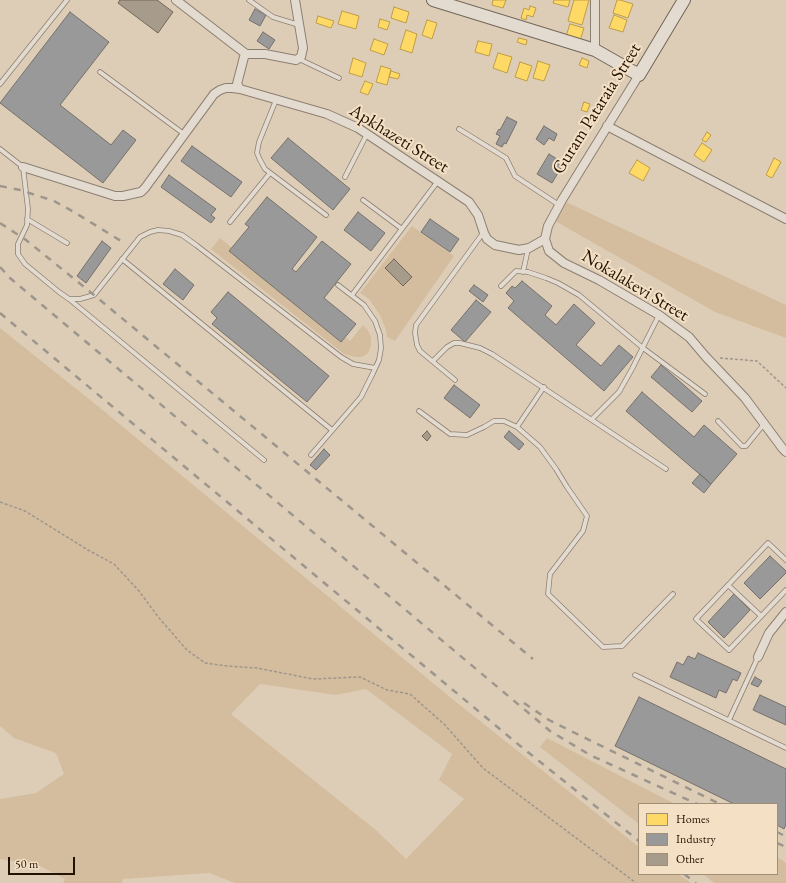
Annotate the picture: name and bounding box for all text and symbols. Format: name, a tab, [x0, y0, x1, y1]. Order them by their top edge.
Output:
street label: Guram Pataraia Street	[548, 40, 646, 178]
street label: Apkhazeti Street	[345, 100, 453, 178]
street label: Nokalakevi Street	[578, 246, 692, 326]
legend	[638, 803, 778, 875]
text: Homes	[676, 811, 710, 827]
text: Industry	[676, 831, 716, 847]
scale bar	[10, 849, 77, 875]
text: Other	[676, 851, 704, 867]
text: 50 m	[15, 856, 38, 872]

